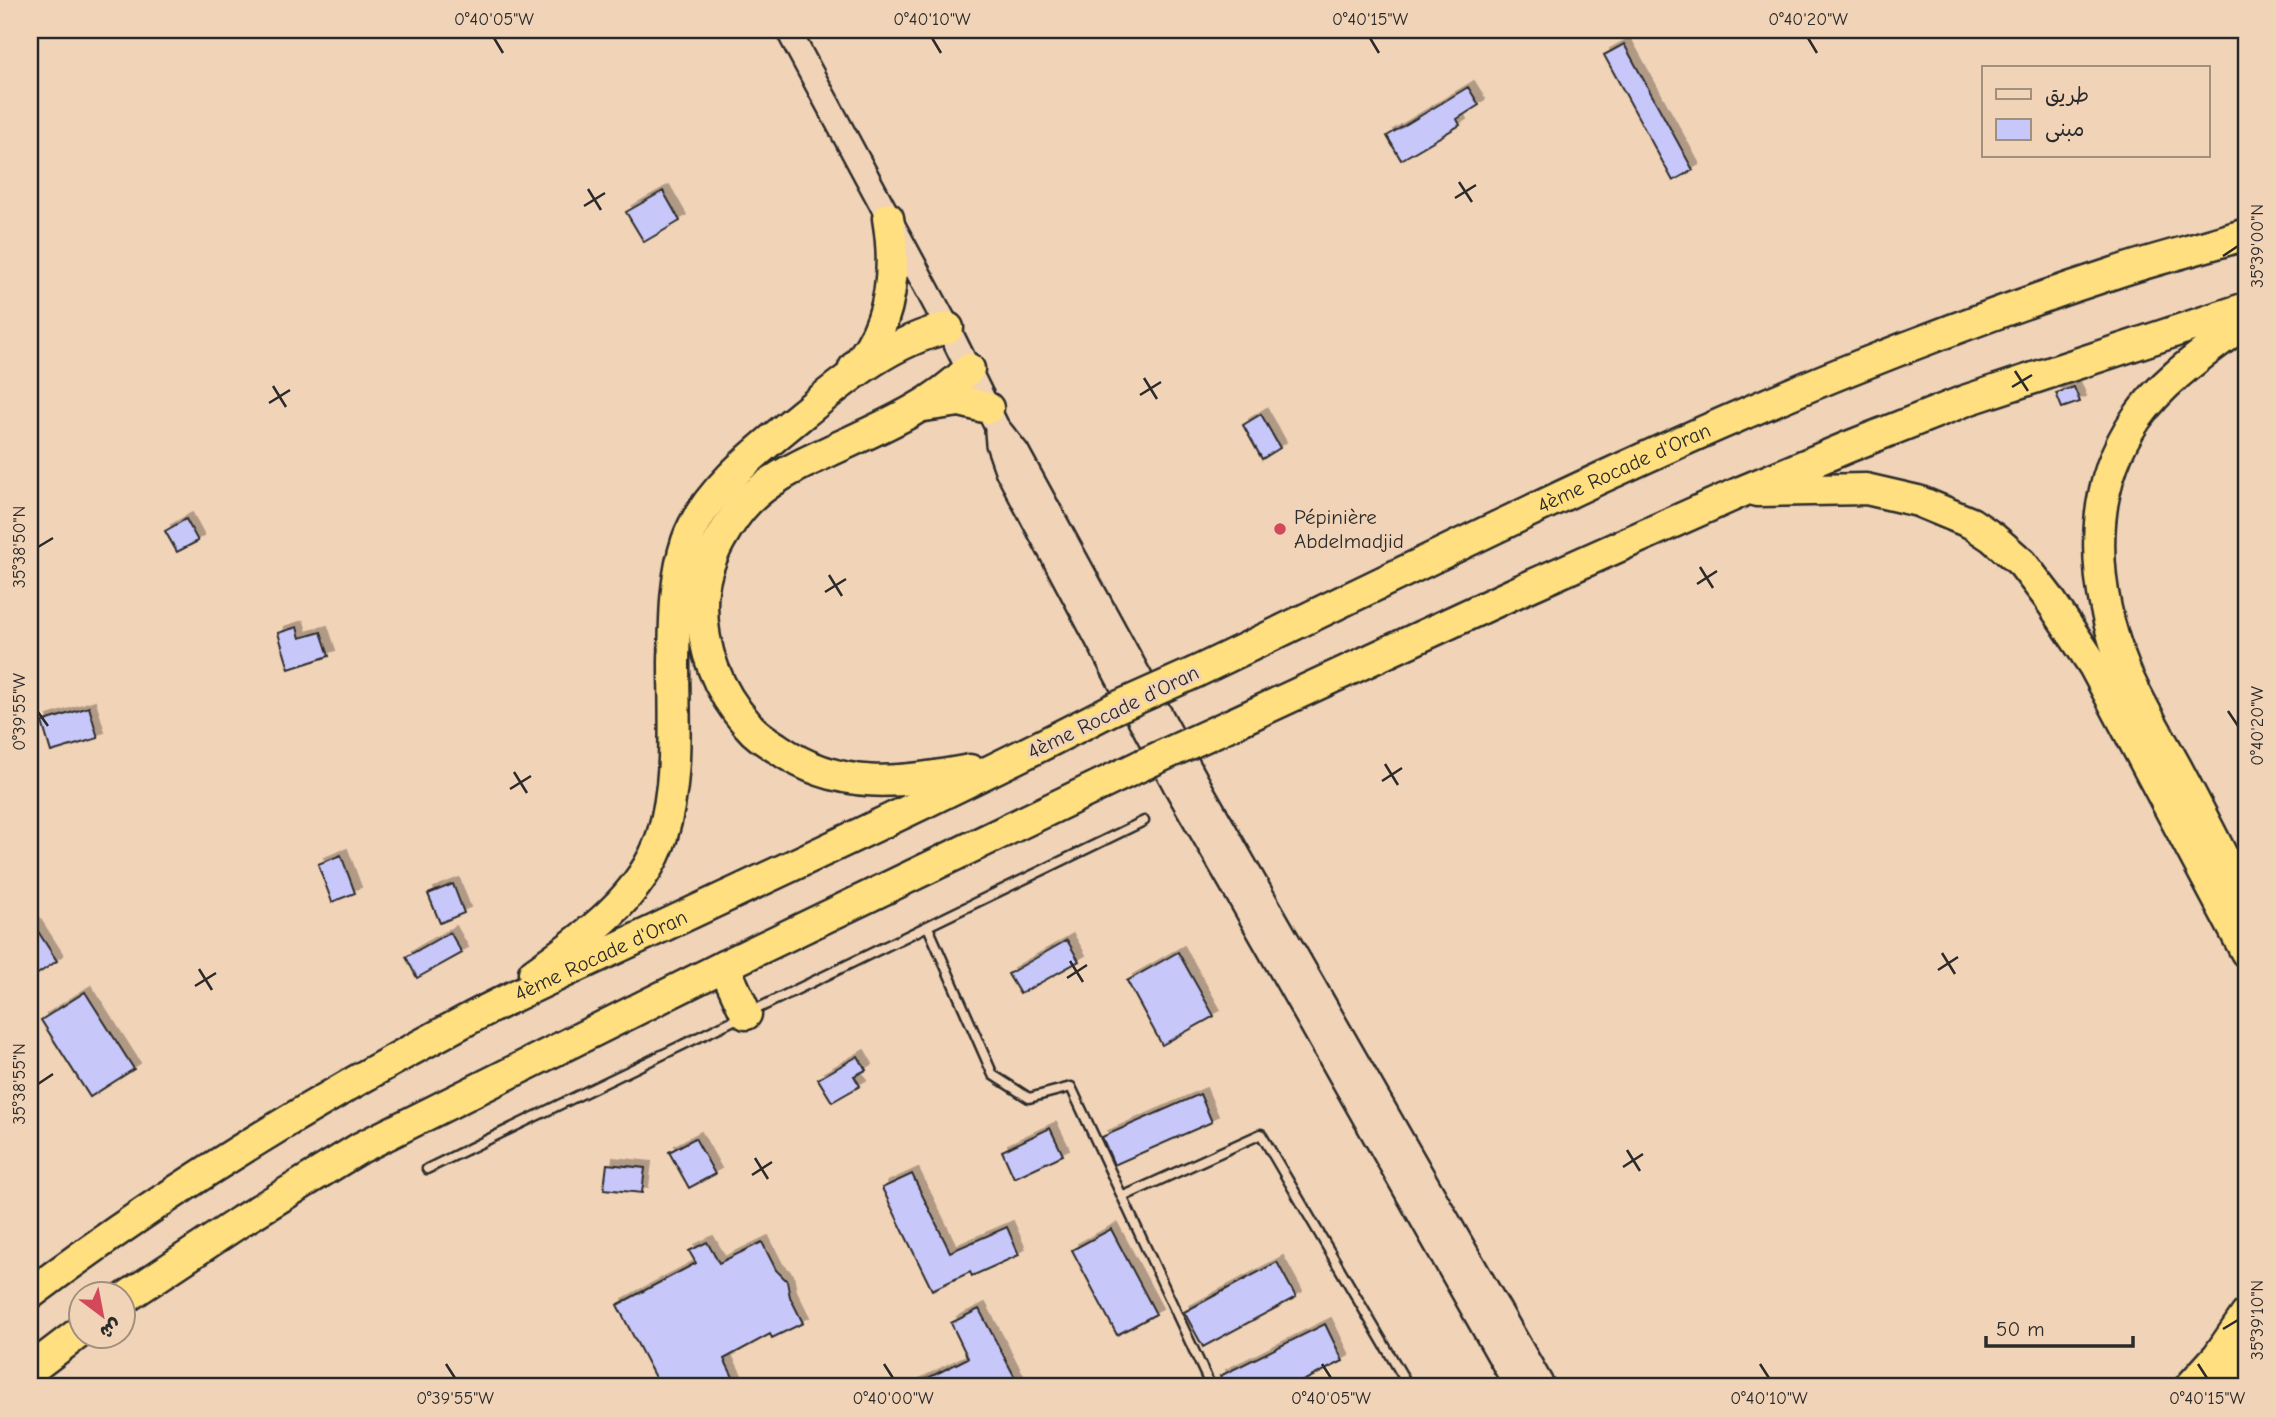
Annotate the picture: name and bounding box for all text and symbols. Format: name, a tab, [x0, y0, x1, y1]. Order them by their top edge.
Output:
text: 0°40'05"W	[454, 9, 534, 30]
text: 0°40'10"W	[893, 9, 971, 30]
text: 0°40'15"W	[1332, 9, 1408, 30]
text: 0°40'20"W	[1768, 9, 1848, 30]
legend	[1982, 66, 2210, 158]
text: طريق	[2045, 83, 2089, 107]
text: مبنى	[2045, 117, 2084, 143]
text: 35°39'00"N	[2247, 204, 2268, 288]
street label: 4ème Rocade d'Oran	[1533, 418, 1714, 518]
place label: Pépinière Abdelmadjid	[1294, 505, 1404, 553]
text: 35°38'50"N	[9, 506, 30, 588]
marker: Pépinière Abdelmadjid	[1272, 521, 1288, 537]
street label: 4ème Rocade d'Oran	[1023, 660, 1203, 764]
text: 0°39'55"W	[9, 673, 30, 751]
text: 0°40'20"W	[2247, 686, 2268, 766]
street label: 4ème Rocade d'Oran	[511, 905, 691, 1006]
text: 35°38'55"N	[9, 1043, 30, 1125]
north arrow	[66, 1280, 136, 1350]
text: 35°39'10"N	[2247, 1280, 2268, 1360]
scale bar	[1986, 1305, 2132, 1349]
text: ش	[96, 1314, 125, 1343]
text: 50 m	[1996, 1317, 2045, 1341]
text: 0°39'55"W	[416, 1388, 494, 1409]
text: 0°40'00"W	[852, 1388, 934, 1409]
text: 0°40'05"W	[1291, 1388, 1371, 1409]
text: 0°40'10"W	[1730, 1388, 1808, 1409]
text: 0°40'15"W	[2169, 1388, 2245, 1409]

